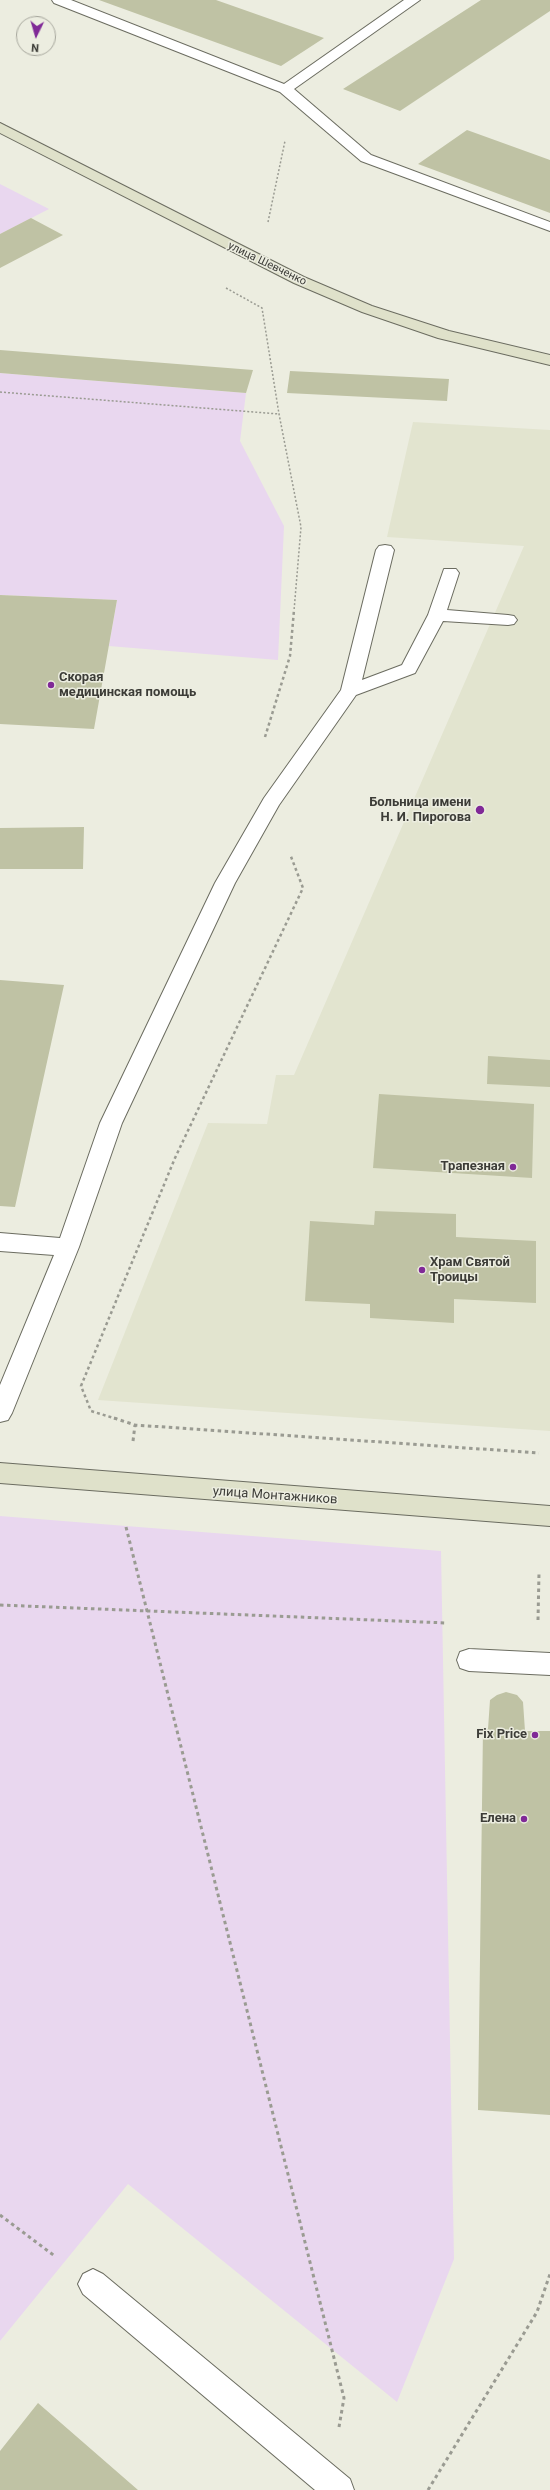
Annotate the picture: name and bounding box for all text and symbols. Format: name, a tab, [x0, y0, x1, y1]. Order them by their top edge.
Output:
north arrow	[16, 16, 56, 56]
text: N	[31, 41, 39, 54]
street label: улица Шевченко	[226, 239, 308, 289]
place label: Скорая медицинская помощь	[59, 670, 196, 701]
marker: Скорая медицинская помощь	[46, 680, 56, 690]
place label: Больница имени Н. И. Пирогова	[369, 795, 471, 826]
marker: Больница имени Н. И. Пирогова	[474, 804, 486, 816]
place label: Трапезная	[441, 1159, 505, 1175]
marker: Трапезная	[508, 1162, 518, 1172]
place label: Храм Святой Троицы	[430, 1255, 510, 1286]
marker: Храм Святой Троицы	[417, 1265, 427, 1275]
street label: улица Монтажников	[212, 1484, 338, 1508]
place label: Fix Price	[476, 1727, 527, 1743]
marker: Fix Price	[530, 1730, 540, 1740]
place label: Елена	[480, 1811, 516, 1827]
marker: Елена	[519, 1814, 529, 1824]

